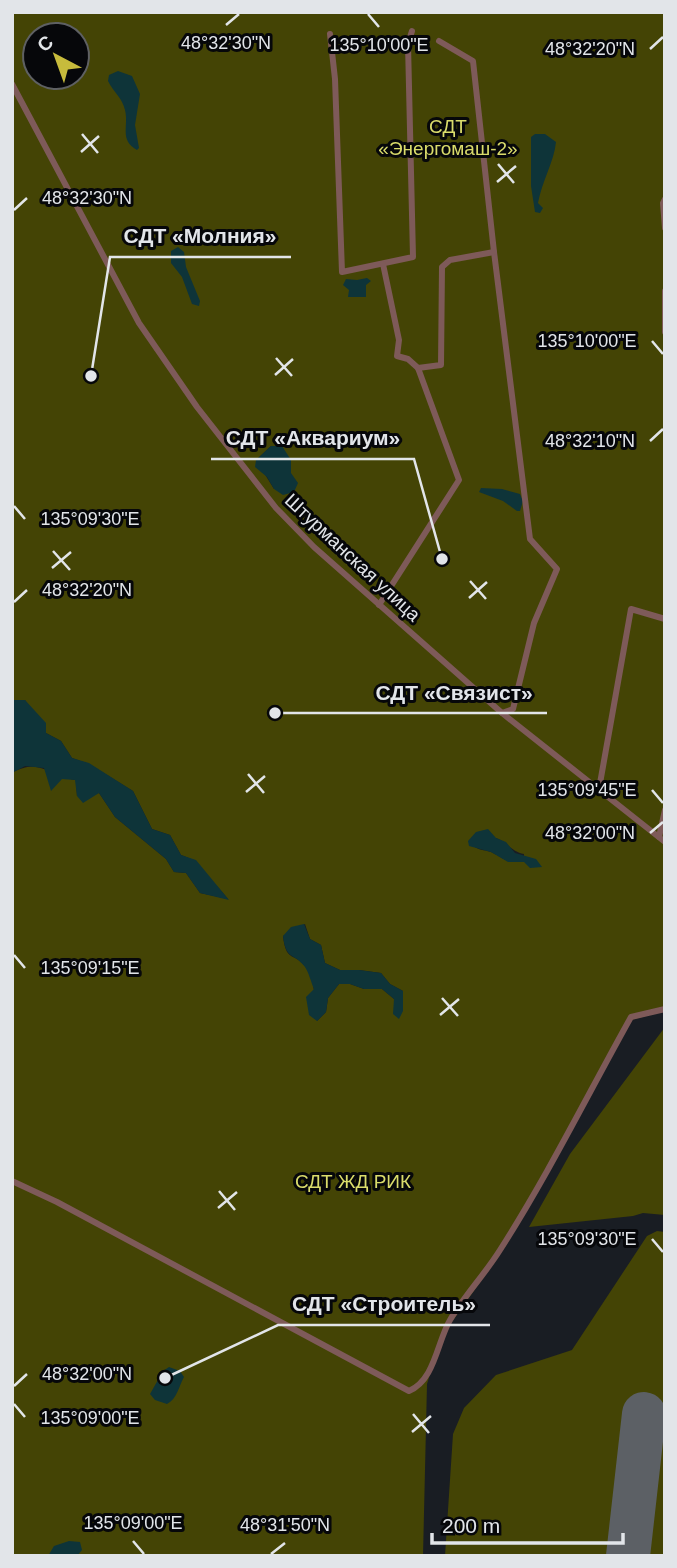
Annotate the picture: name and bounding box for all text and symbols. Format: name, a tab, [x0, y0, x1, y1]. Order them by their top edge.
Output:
north arrow	[21, 21, 91, 91]
text: С	[33, 31, 57, 56]
text: 48°32'30"N	[181, 33, 271, 53]
text: 135°10'00"E	[329, 35, 429, 55]
text: 48°32'20"N	[545, 39, 635, 59]
park label: СДТ «Энергомаш-2»	[378, 116, 518, 159]
text: 48°32'30"N	[42, 188, 132, 208]
callout: СДТ «Молния»	[110, 215, 291, 257]
text: СДТ «Молния»	[124, 224, 276, 247]
text: 135°10'00"E	[537, 331, 637, 351]
callout: СДТ «Аквариум»	[211, 417, 414, 459]
text: СДТ «Аквариум»	[226, 426, 400, 449]
text: 48°32'10"N	[545, 431, 635, 451]
street label: Штурманская улица	[281, 489, 425, 626]
text: 135°09'30"E	[40, 509, 140, 529]
text: 48°32'20"N	[42, 580, 132, 600]
callout: СДТ «Связист»	[362, 671, 547, 713]
text: СДТ «Связист»	[375, 681, 533, 704]
text: 135°09'45"E	[537, 780, 637, 800]
text: 48°32'00"N	[545, 823, 635, 843]
text: 135°09'15"E	[40, 958, 140, 978]
park label: СДТ ЖД РИК	[295, 1171, 411, 1192]
text: 135°09'30"E	[537, 1229, 637, 1249]
callout: СДТ «Строитель»	[278, 1283, 490, 1325]
text: СДТ «Строитель»	[292, 1292, 476, 1315]
text: 48°32'00"N	[42, 1364, 132, 1384]
text: 135°09'00"E	[40, 1408, 140, 1428]
scale bar	[432, 1502, 623, 1546]
text: 135°09'00"E	[83, 1513, 183, 1533]
text: 200 m	[442, 1514, 500, 1537]
text: 48°31'50"N	[240, 1515, 330, 1535]

